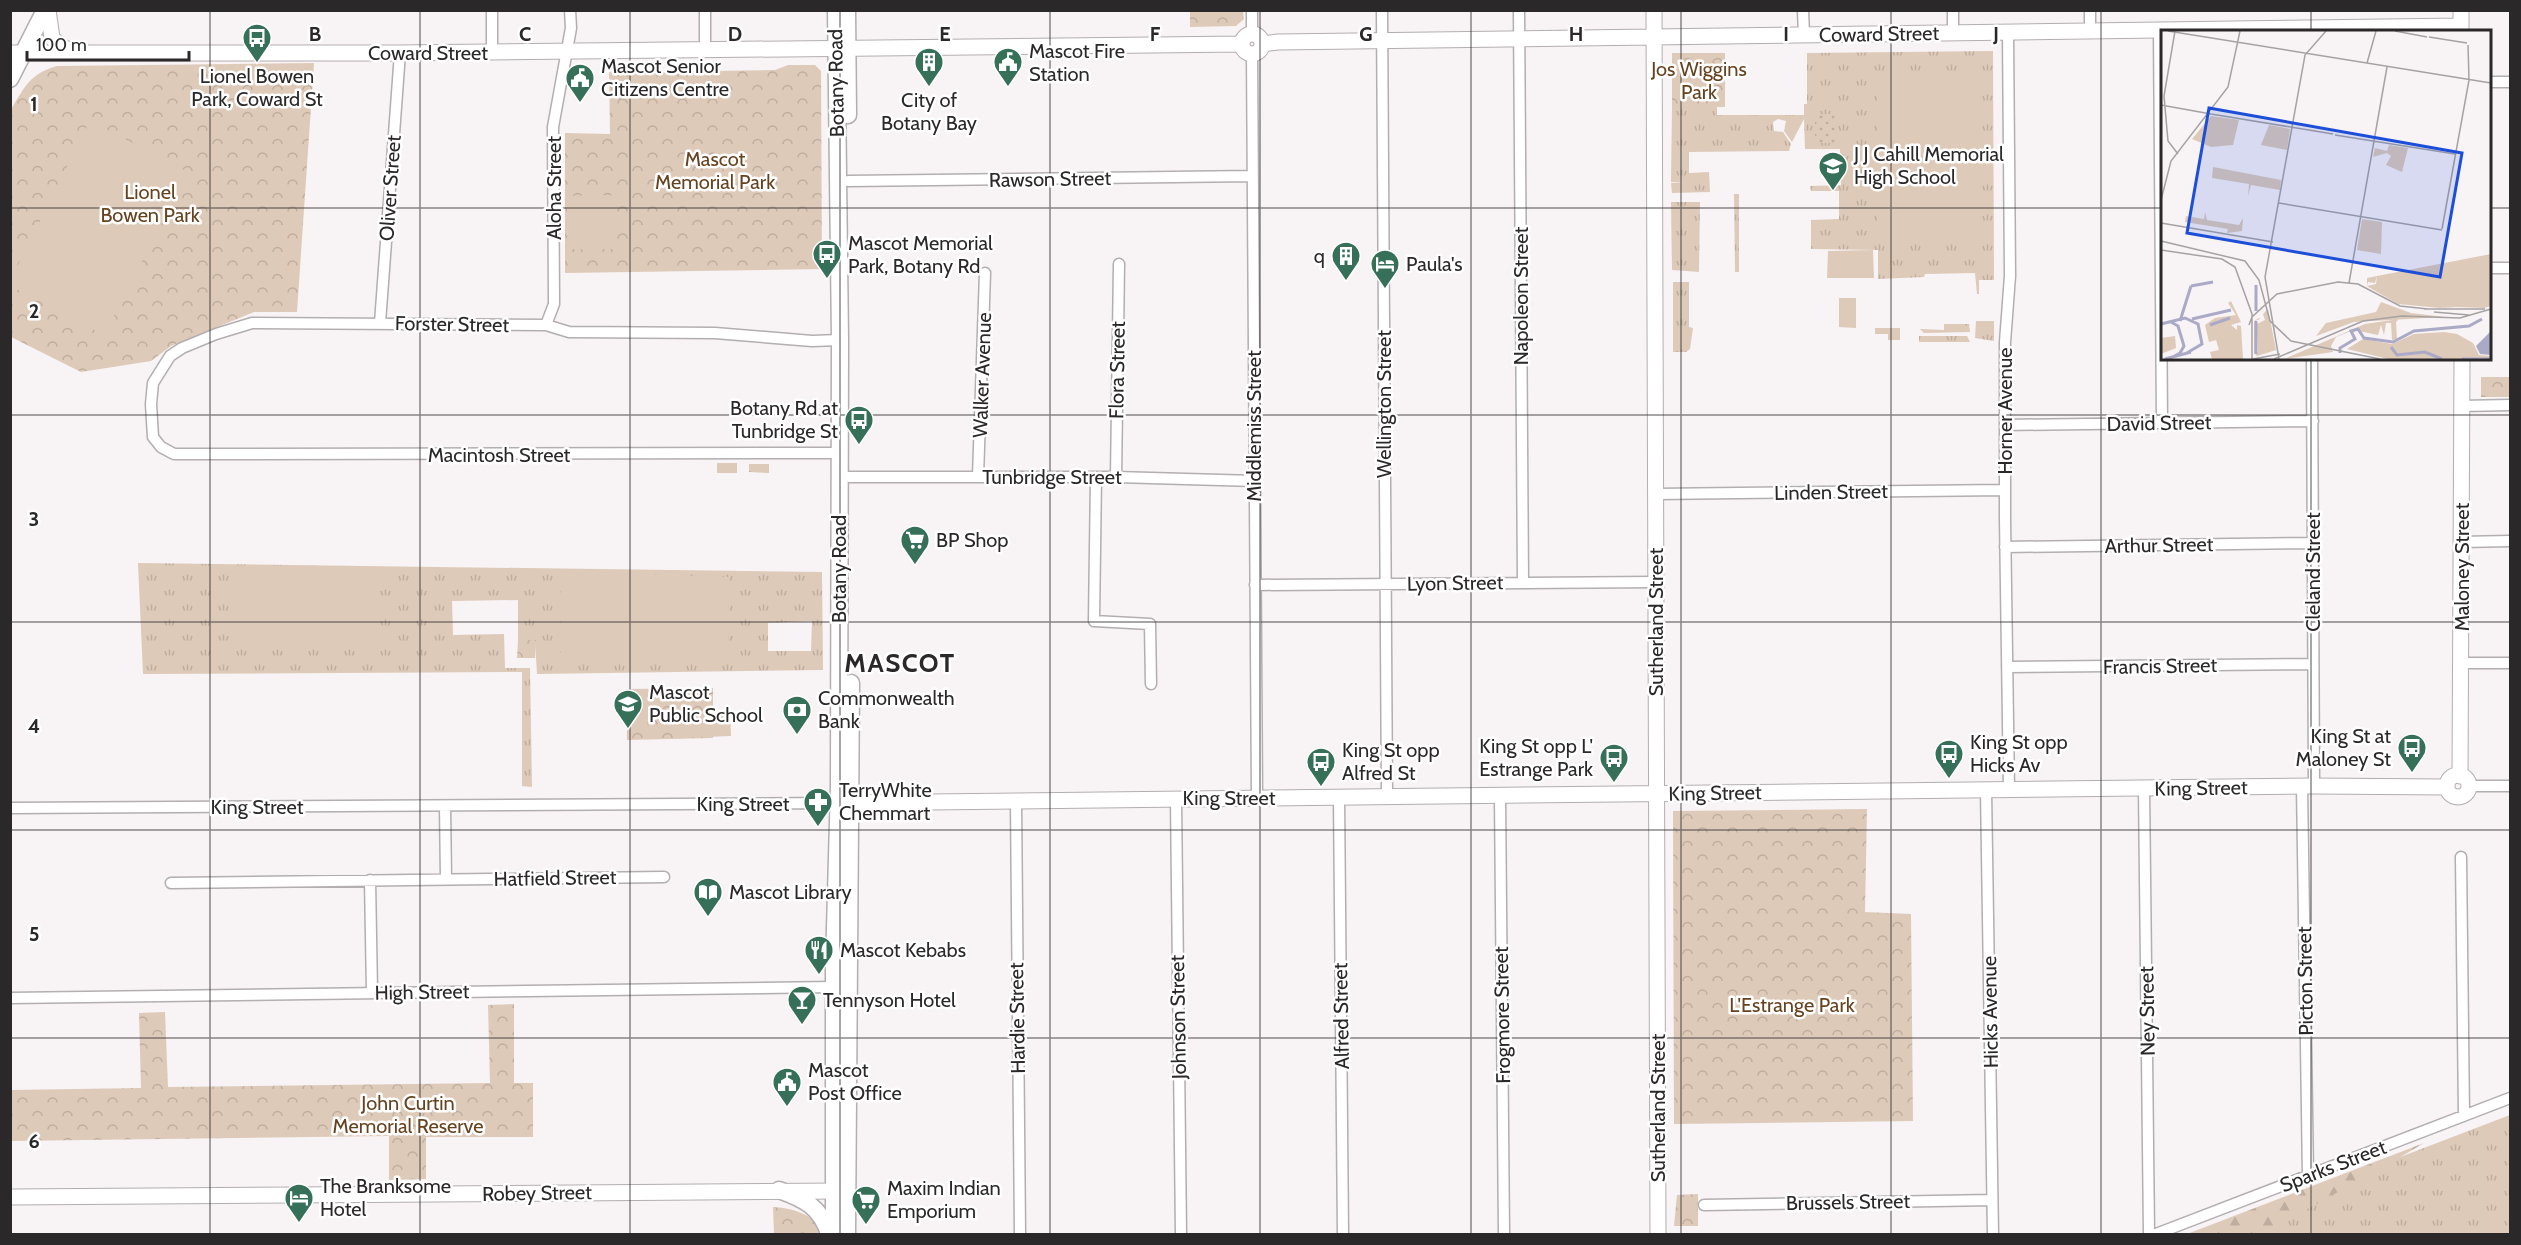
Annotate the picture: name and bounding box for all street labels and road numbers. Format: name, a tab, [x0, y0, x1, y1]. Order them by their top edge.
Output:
street label: Coward Street	[1819, 21, 1939, 47]
street label: Botany Road	[823, 29, 849, 137]
street label: Coward Street	[368, 41, 488, 65]
street label: Oliver Street	[374, 134, 406, 242]
street label: Aloha Street	[542, 136, 566, 240]
street label: Rawson Street	[989, 166, 1112, 192]
street label: Napoleon Street	[1509, 226, 1533, 365]
street label: Forster Street	[395, 311, 510, 337]
street label: Walker Avenue	[968, 312, 996, 438]
street label: Flora Street	[1104, 321, 1130, 419]
street label: Wellington Street	[1372, 330, 1396, 478]
street label: Horner Avenue	[1993, 348, 2017, 474]
street label: Middlemiss Street	[1242, 350, 1266, 502]
street label: David Street	[2106, 410, 2212, 436]
street label: Macintosh Street	[428, 443, 571, 467]
street label: Tunbridge Street	[982, 465, 1122, 489]
street label: Linden Street	[1774, 479, 1888, 505]
street label: Maloney Street	[2450, 502, 2474, 631]
street label: Cleland Street	[2301, 512, 2325, 632]
street label: Botany Road	[827, 515, 851, 623]
street label: Arthur Street	[2104, 532, 2214, 558]
street label: Sutherland Street	[1644, 547, 1668, 696]
street label: Lyon Street	[1407, 570, 1504, 596]
street label: Francis Street	[2103, 653, 2217, 679]
street label: King Street	[2154, 775, 2248, 801]
street label: King Street	[1668, 780, 1762, 806]
street label: King Street	[1182, 786, 1276, 810]
street label: King Street	[696, 792, 790, 816]
street label: King Street	[210, 795, 304, 819]
street label: Hatfield Street	[493, 865, 617, 891]
street label: Picton Street	[2292, 926, 2318, 1036]
street label: Frogmore Street	[1489, 946, 1515, 1084]
street label: Johnson Street	[1165, 954, 1191, 1080]
street label: Hicks Avenue	[1977, 956, 2003, 1068]
street label: Hardie Street	[1004, 962, 1030, 1074]
street label: Alfred Street	[1328, 962, 1354, 1070]
street label: Ney Street	[2134, 966, 2160, 1056]
street label: High Street	[374, 979, 470, 1005]
street label: Sutherland Street	[1646, 1033, 1670, 1182]
street label: Sparks Street	[2277, 1135, 2390, 1197]
street label: Robey Street	[482, 1180, 592, 1206]
street label: Brussels Street	[1786, 1189, 1911, 1215]

